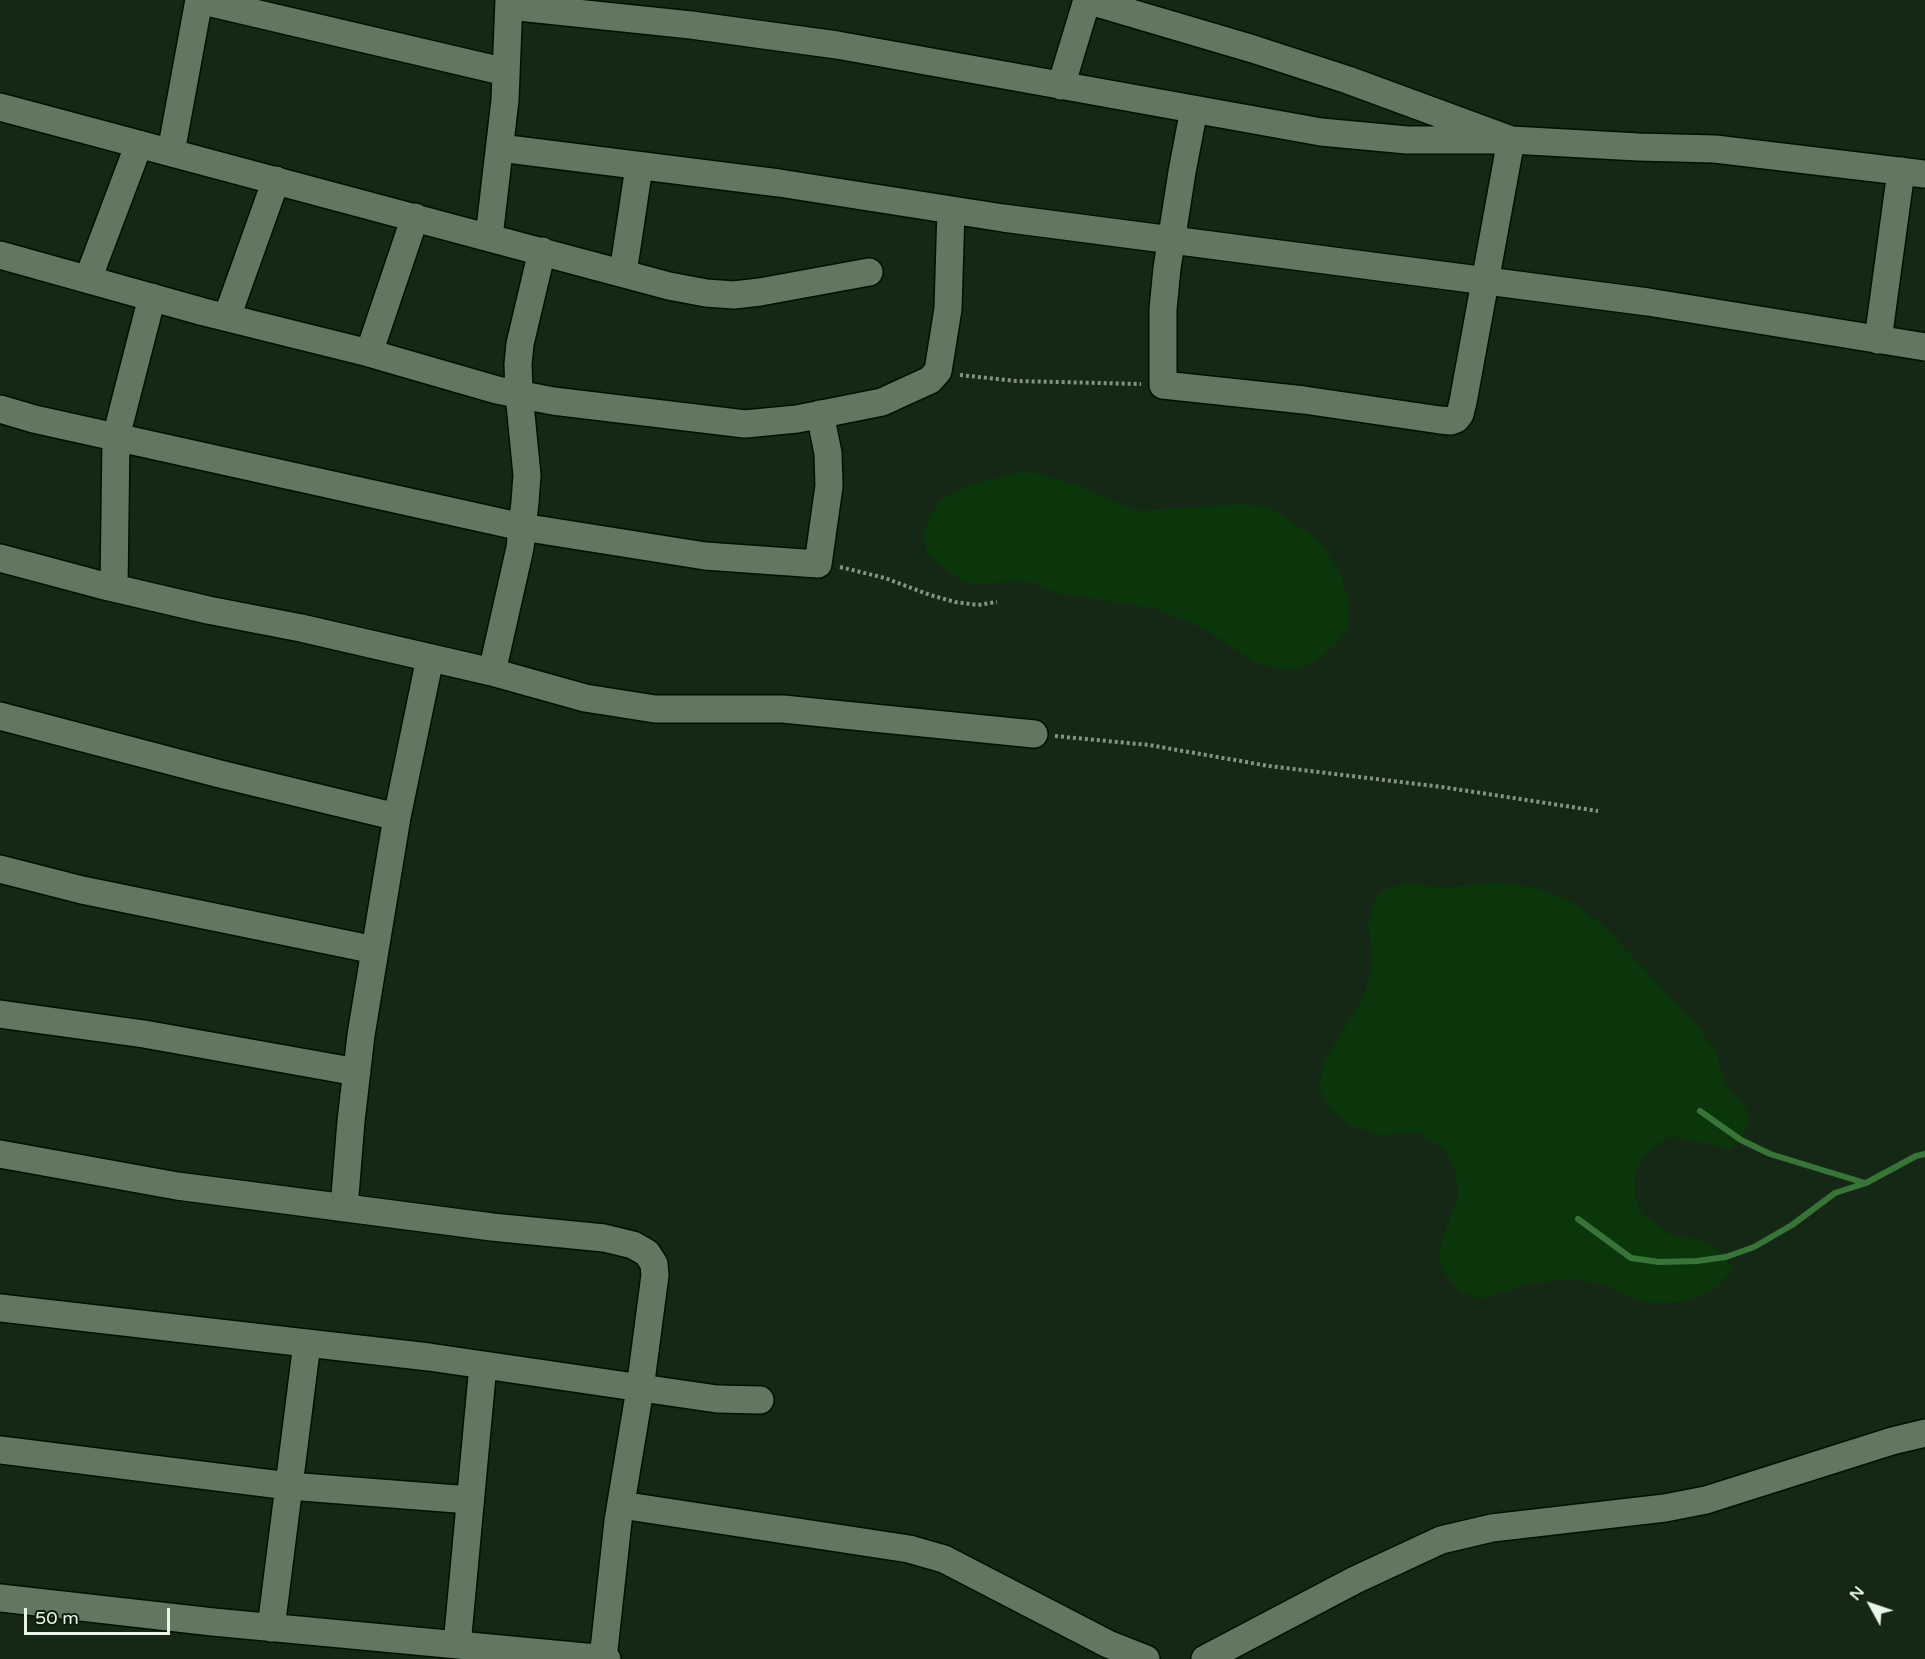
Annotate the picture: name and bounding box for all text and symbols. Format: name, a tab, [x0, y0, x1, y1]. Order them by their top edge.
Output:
north arrow	[1841, 1575, 1901, 1635]
text: N	[1845, 1582, 1869, 1605]
scale bar	[27, 1596, 172, 1634]
text: 50 m	[35, 1607, 79, 1629]

